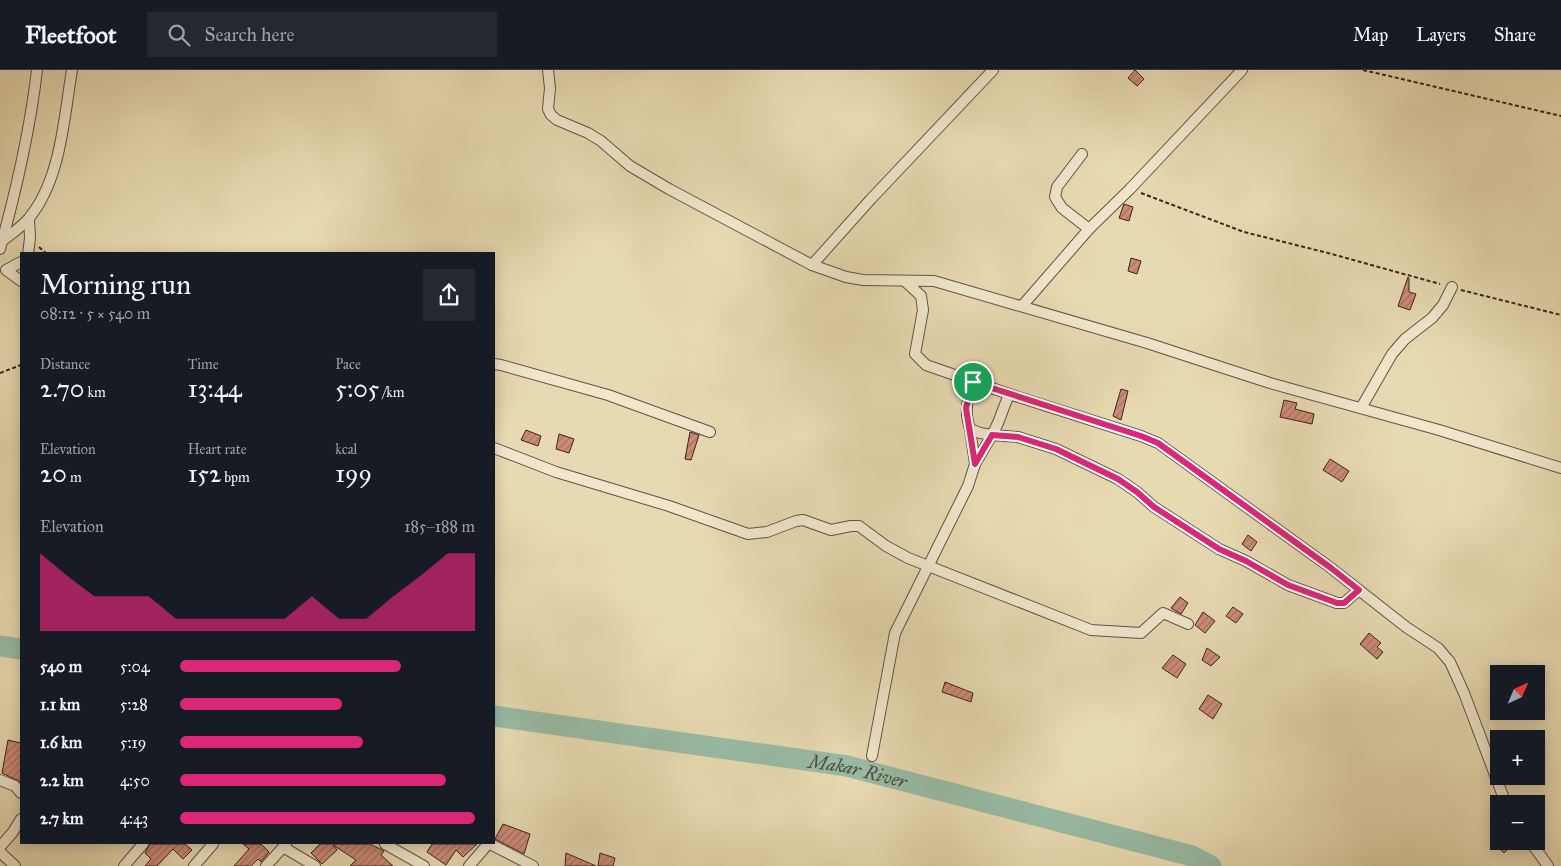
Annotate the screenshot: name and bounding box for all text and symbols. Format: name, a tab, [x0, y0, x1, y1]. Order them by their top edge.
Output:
search box	[147, 12, 497, 57]
text: Fleetfoot	[25, 20, 117, 50]
icon: search	[165, 21, 193, 49]
text: Search here	[205, 23, 294, 46]
text: Map	[1353, 24, 1388, 46]
text: Layers	[1416, 24, 1466, 46]
text: Share	[1494, 24, 1536, 46]
text: Morning run	[40, 267, 191, 302]
button: share	[423, 269, 475, 321]
text: 08:12 · 5 × 540 m	[40, 304, 150, 323]
text: Distance	[40, 356, 90, 373]
text: Time	[188, 356, 219, 373]
text: Pace	[335, 356, 361, 373]
pin	[952, 361, 994, 403]
icon: arrive	[959, 368, 987, 396]
text: 2.70	[40, 373, 84, 404]
text: 13:44	[188, 373, 242, 404]
text: 5:05	[335, 373, 379, 404]
text: km	[84, 384, 106, 401]
text: /km	[379, 384, 404, 401]
text: Elevation	[40, 441, 96, 458]
text: Heart rate	[188, 441, 247, 458]
text: kcal	[335, 441, 357, 458]
text: 20	[40, 458, 67, 489]
text: 152	[188, 458, 221, 489]
text: 199	[335, 458, 372, 489]
text: m	[67, 469, 82, 486]
text: bpm	[221, 469, 250, 486]
text: Elevation	[40, 517, 104, 536]
text: 185–188 m	[404, 517, 475, 536]
text: 540 m	[40, 657, 82, 676]
text: 5:04	[120, 657, 150, 676]
north arrow	[1490, 665, 1545, 720]
map controls	[1490, 665, 1545, 850]
text: 1.1 km	[40, 695, 80, 714]
text: 5:28	[120, 695, 148, 714]
button: +	[1490, 730, 1545, 785]
text: 1.6 km	[40, 733, 82, 752]
text: 5:19	[120, 733, 146, 752]
water label: Makar River	[805, 749, 911, 793]
text: 2.2 km	[40, 771, 84, 790]
text: 4:50	[120, 771, 150, 790]
button: −	[1490, 795, 1545, 850]
text: 2.7 km	[40, 809, 83, 828]
text: 4:43	[120, 809, 148, 828]

